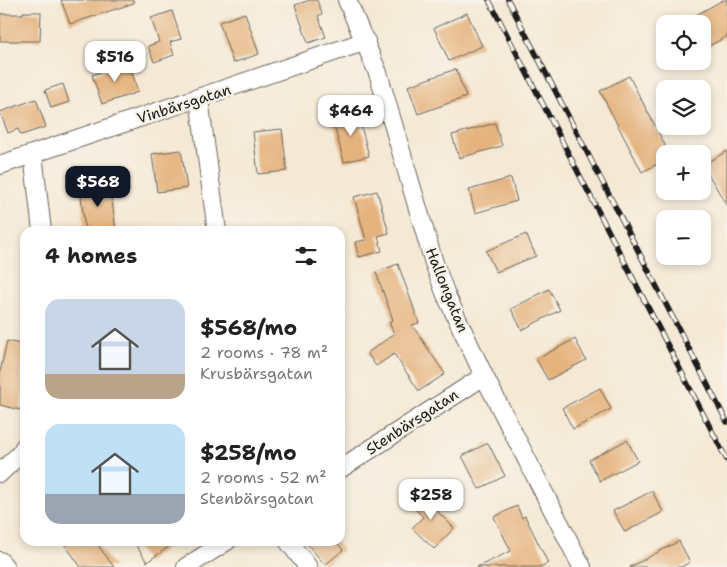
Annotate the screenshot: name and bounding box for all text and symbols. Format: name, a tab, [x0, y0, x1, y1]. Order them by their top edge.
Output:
map controls	[656, 15, 711, 265]
button: locate	[656, 15, 711, 70]
pin: $516	[85, 41, 145, 83]
text: $516	[96, 46, 134, 67]
street label: Vinbärsgatan	[134, 79, 234, 129]
button: layers	[656, 80, 711, 135]
pin: $464	[321, 94, 381, 137]
text: $464	[329, 100, 373, 121]
button: +	[656, 145, 711, 200]
pin: $568	[68, 166, 128, 208]
text: $568	[76, 171, 120, 192]
button: −	[656, 210, 711, 265]
text: 4 homes	[45, 242, 137, 270]
icon: filters	[292, 242, 320, 270]
street label: Hallongatan	[421, 245, 473, 335]
text: $568/mo	[200, 314, 297, 342]
icon: home	[85, 319, 145, 379]
text: 2 rooms · 78 m²	[200, 342, 328, 363]
text: Krusbärsgatan	[200, 363, 313, 384]
street label: Stenbärsgatan	[362, 385, 462, 459]
text: $258/mo	[200, 439, 297, 467]
icon: home	[85, 444, 145, 504]
text: 2 rooms · 52 m²	[200, 467, 327, 488]
pin: $258	[401, 478, 461, 521]
text: $258	[410, 484, 452, 505]
text: Stenbärsgatan	[200, 488, 313, 509]

